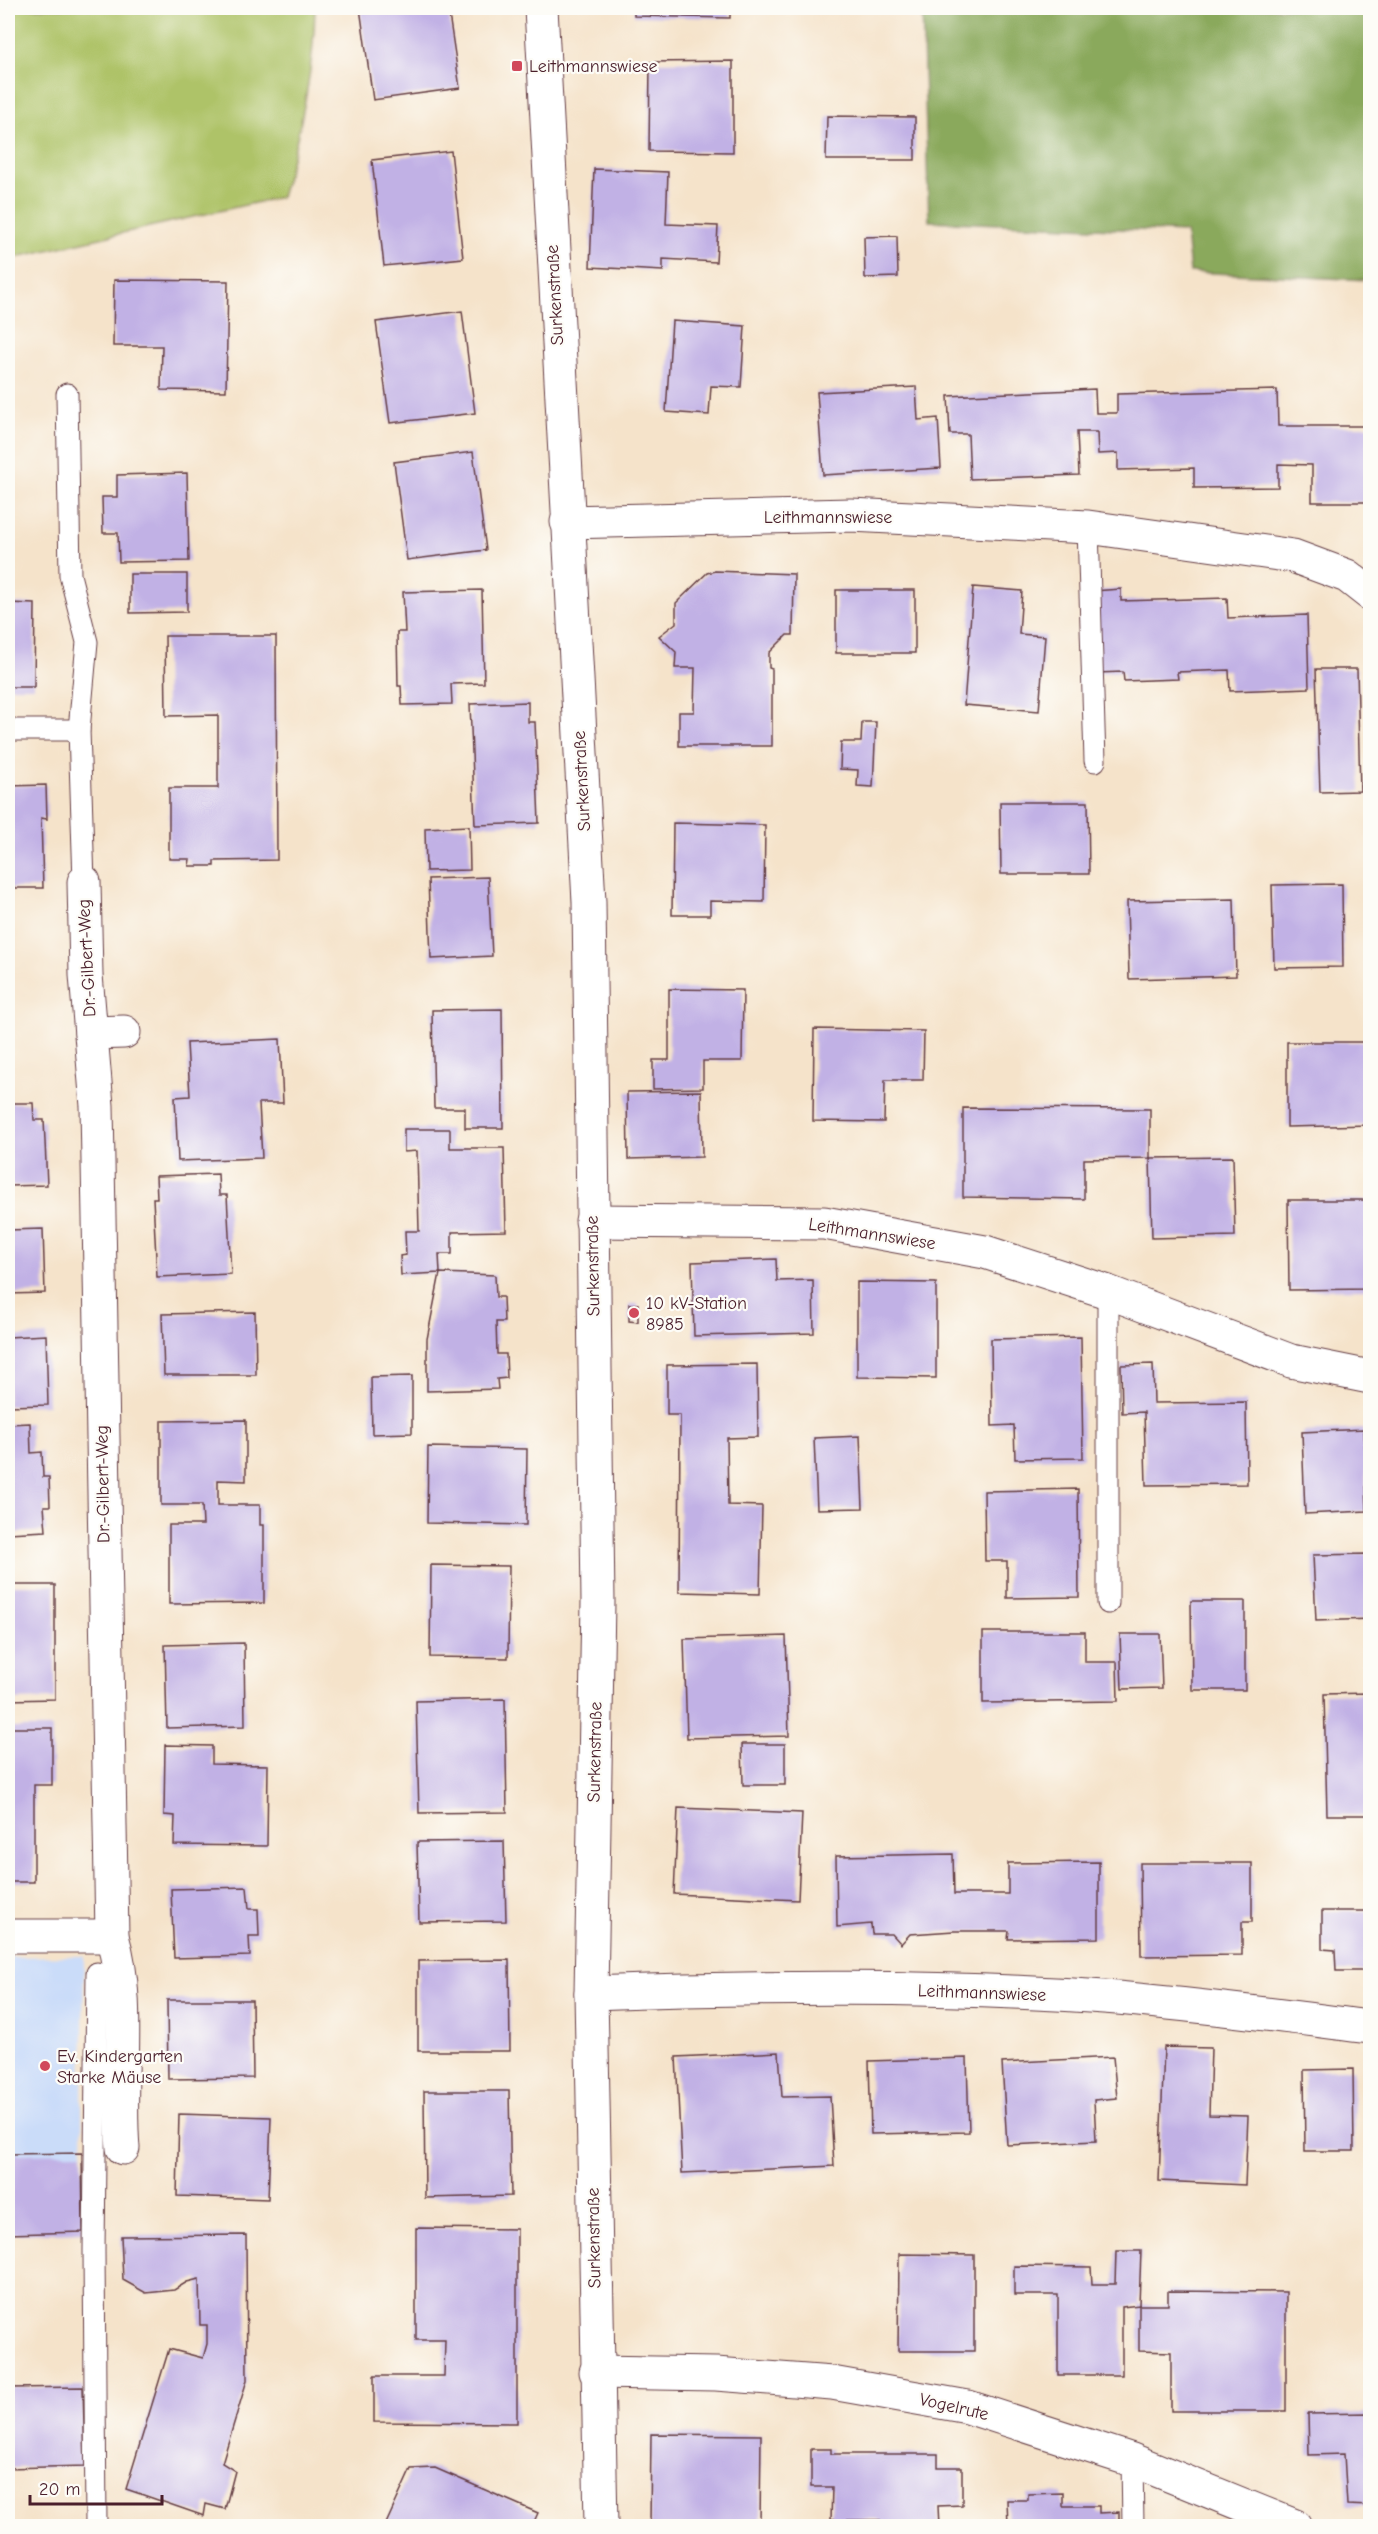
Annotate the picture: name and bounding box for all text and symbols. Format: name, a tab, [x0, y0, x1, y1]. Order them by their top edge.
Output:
place label: Leithmannswiese	[529, 56, 657, 77]
marker: Leithmannswiese	[510, 59, 524, 73]
street label: Surkenstraße	[542, 244, 568, 346]
street label: Leithmannswiese	[764, 507, 892, 528]
street label: Surkenstraße	[569, 730, 595, 832]
street label: Dr.-Gilbert-Weg	[73, 898, 101, 1018]
street label: Leithmannswiese	[807, 1214, 937, 1254]
street label: Surkenstraße	[582, 1215, 604, 1317]
place label: 10 kV-Station 8985	[646, 1293, 747, 1335]
marker: 10 kV-Station 8985	[627, 1306, 641, 1320]
street label: Dr.-Gilbert-Weg	[91, 1425, 115, 1543]
street label: Surkenstraße	[584, 1701, 606, 1803]
street label: Leithmannswiese	[917, 1980, 1047, 2006]
place label: Ev. Kindergarten Starke Mäuse	[57, 2046, 183, 2088]
marker: Ev. Kindergarten Starke Mäuse	[38, 2059, 52, 2073]
street label: Surkenstraße	[583, 2187, 605, 2289]
street label: Vogelrute	[917, 2389, 991, 2425]
scale bar	[30, 2468, 162, 2506]
text: 20 m	[39, 2479, 80, 2500]

